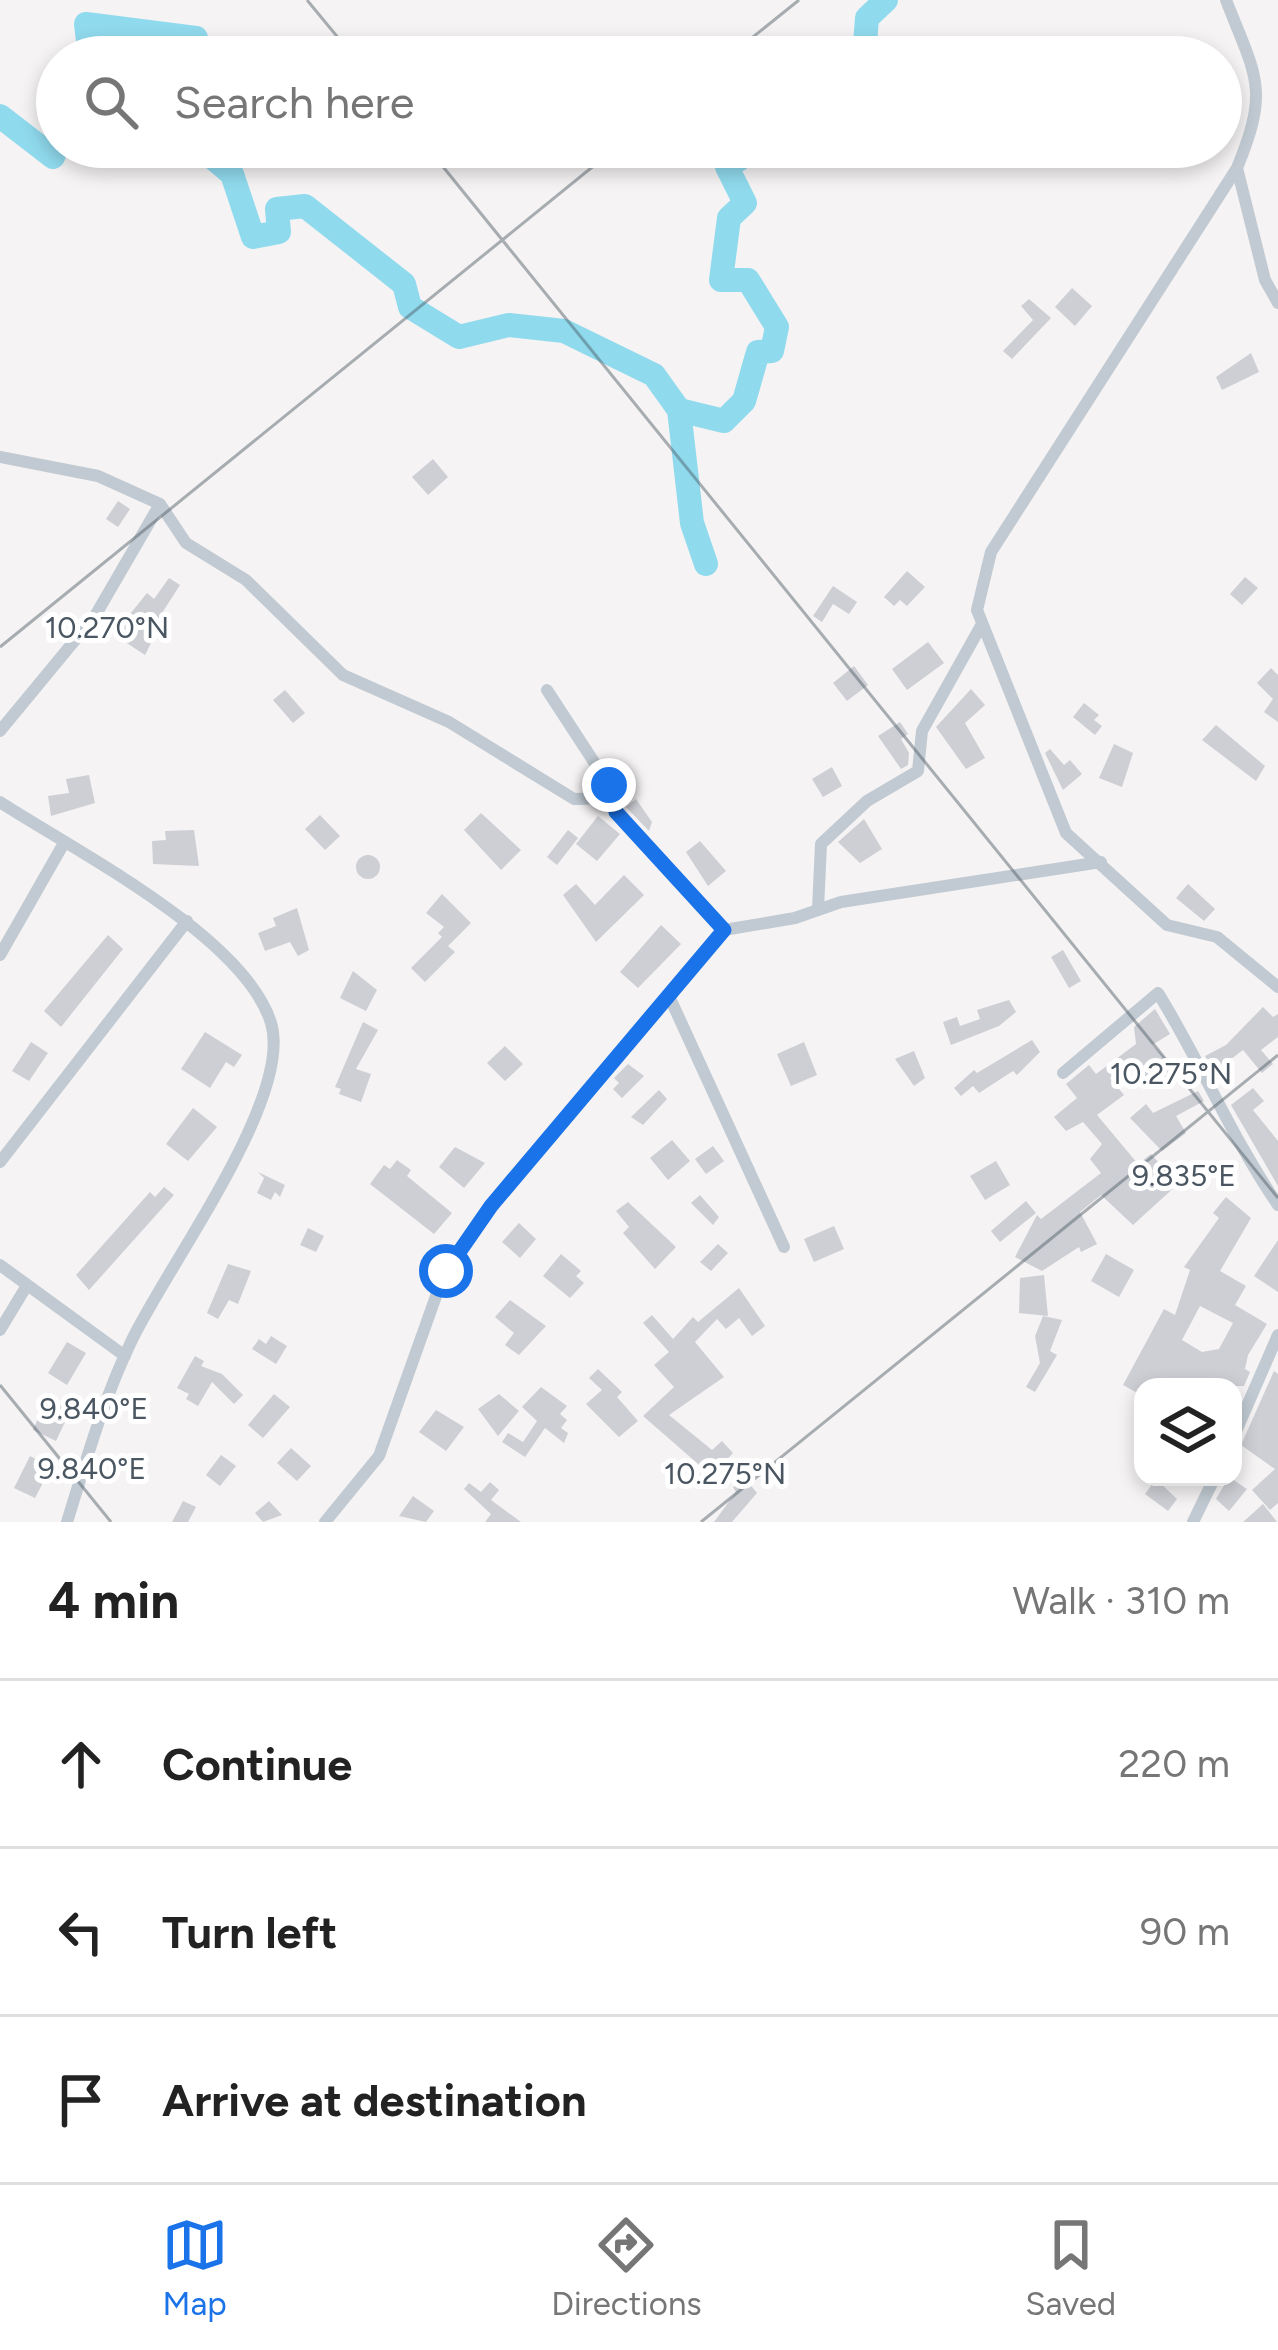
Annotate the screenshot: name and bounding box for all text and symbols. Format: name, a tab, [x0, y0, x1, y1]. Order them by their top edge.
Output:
search box	[36, 36, 1242, 168]
icon: search	[78, 69, 144, 135]
text: Search here	[174, 75, 414, 129]
text: 10.270°N	[45, 609, 169, 646]
route end	[582, 758, 636, 812]
text: 10.275°N	[1110, 1055, 1232, 1092]
text: 9.835°E	[1132, 1157, 1236, 1194]
route start	[419, 1244, 473, 1298]
map controls	[1134, 1378, 1242, 1486]
button: layers	[1134, 1378, 1242, 1486]
text: 9.840°E	[40, 1390, 148, 1427]
text: 9.840°E	[38, 1450, 146, 1487]
text: 10.275°N	[664, 1455, 786, 1492]
text: 4 min	[48, 1570, 179, 1631]
text: Walk · 310 m	[1012, 1577, 1230, 1624]
icon: ahead	[48, 1731, 114, 1797]
text: Continue	[162, 1737, 352, 1791]
text: 220 m	[1119, 1740, 1230, 1787]
icon: left	[48, 1899, 114, 1965]
text: Turn left	[162, 1905, 337, 1959]
text: 90 m	[1140, 1908, 1230, 1955]
icon: arrive	[48, 2067, 114, 2133]
text: Arrive at destination	[162, 2073, 586, 2127]
tab: Map	[162, 2212, 228, 2323]
tab: Directions	[551, 2212, 702, 2323]
tab: Saved	[1025, 2212, 1116, 2323]

